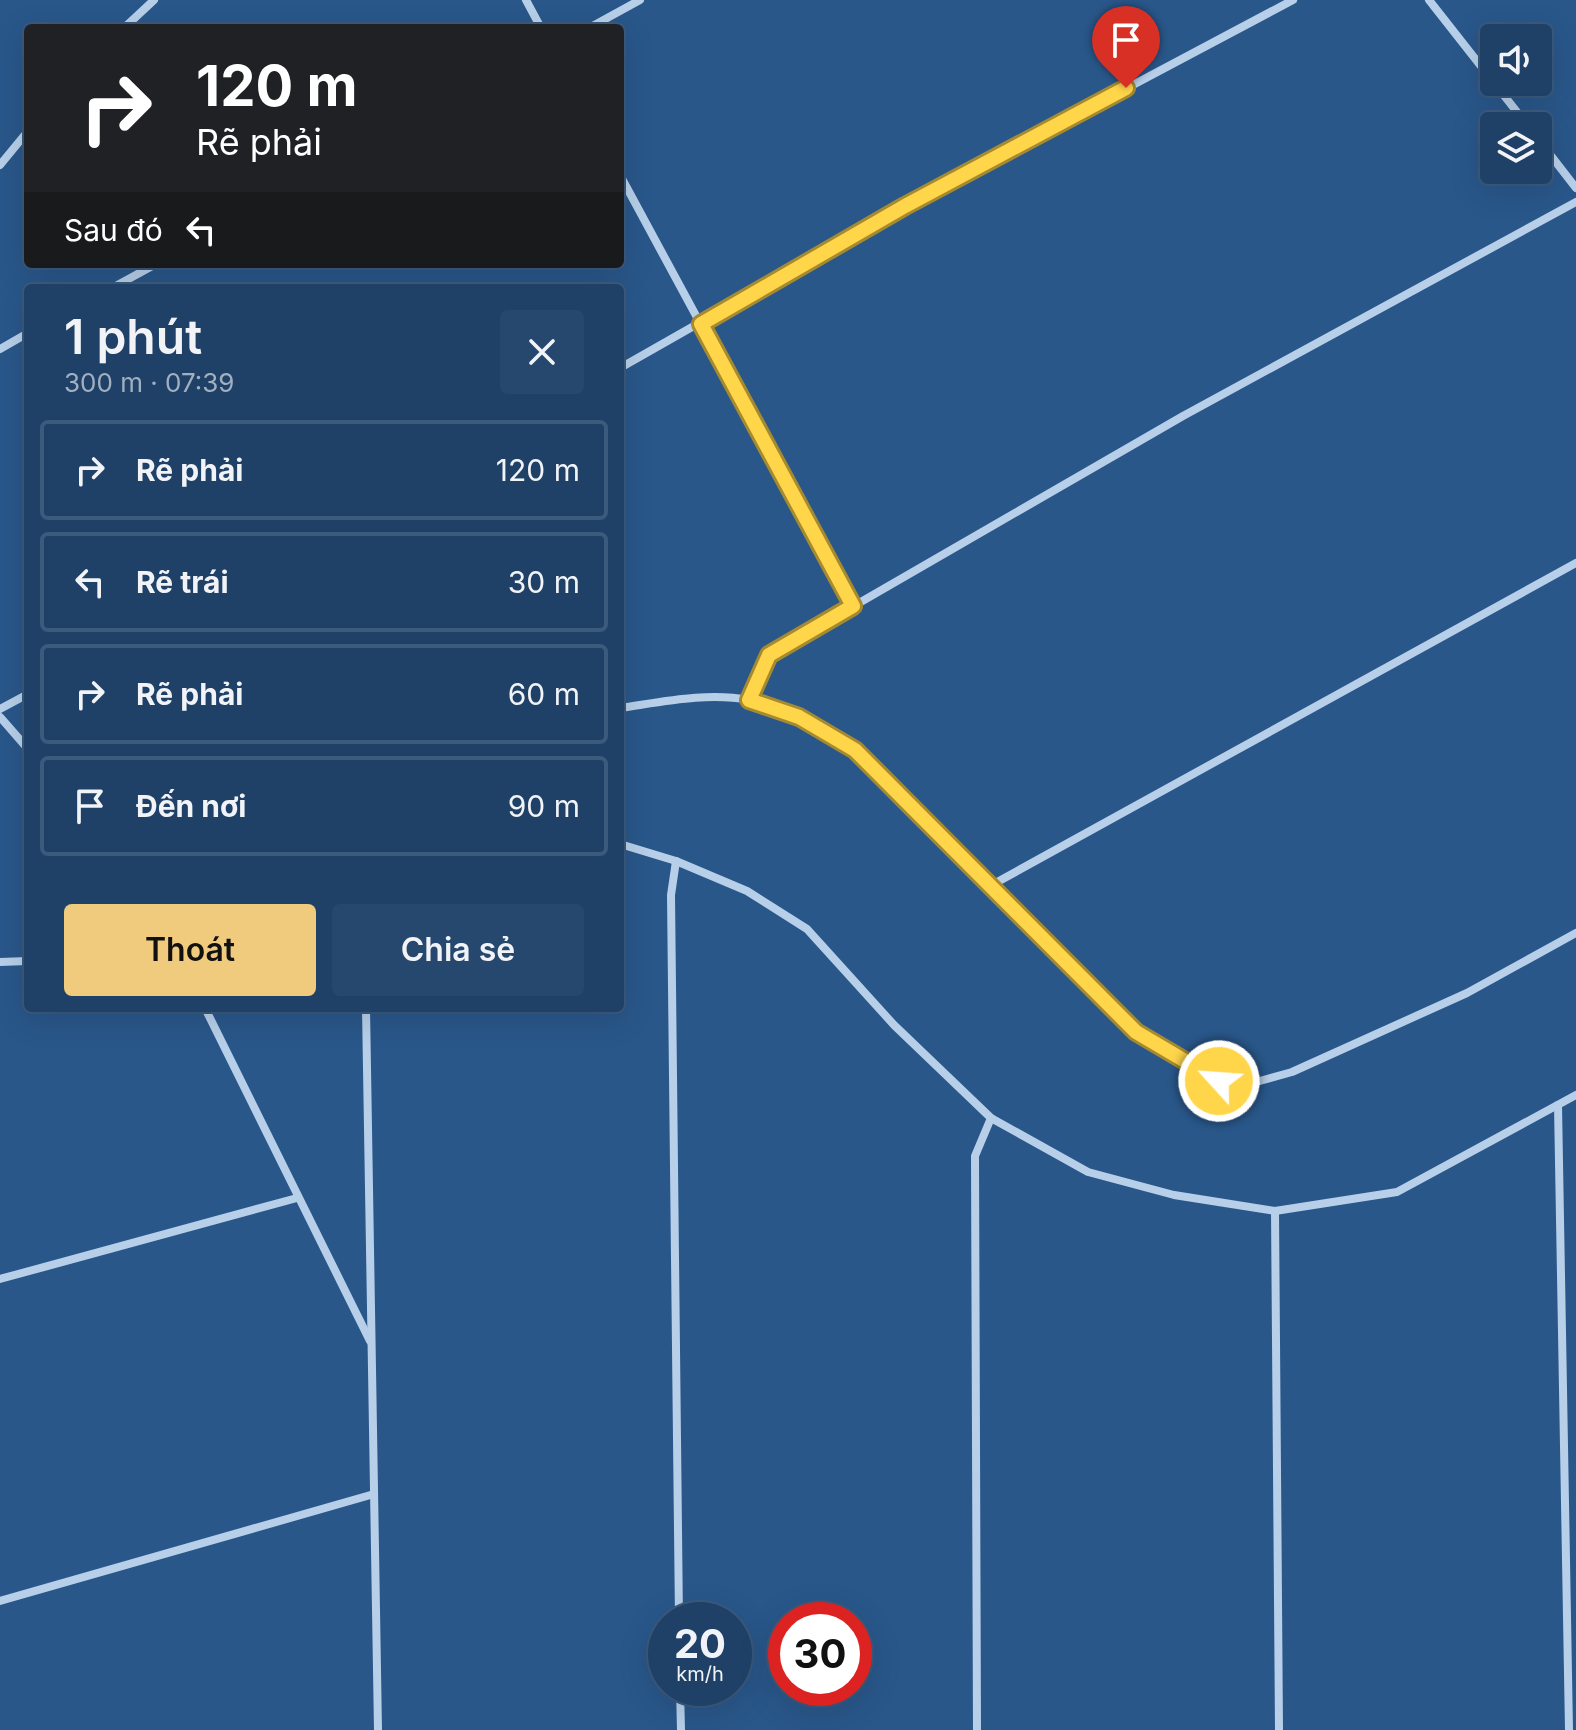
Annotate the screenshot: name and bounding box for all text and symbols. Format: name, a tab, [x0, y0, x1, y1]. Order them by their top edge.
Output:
pin	[1092, 6, 1160, 88]
icon: arrive	[1104, 18, 1148, 62]
map controls	[1480, 24, 1552, 184]
button: sound	[1480, 24, 1552, 96]
text: 120 m	[196, 52, 358, 120]
icon: right	[64, 56, 168, 160]
button: layers	[1480, 112, 1552, 184]
text: Rẽ phải	[196, 120, 322, 164]
icon: left	[179, 208, 223, 252]
text: Sau đó	[64, 212, 163, 248]
text: 1 phút	[64, 307, 202, 366]
button: close	[500, 310, 584, 394]
text: 300 m · 07:39	[64, 367, 234, 398]
icon: right	[68, 448, 112, 492]
text: Rẽ phải	[136, 452, 243, 488]
text: 120 m	[496, 452, 580, 488]
icon: left	[68, 560, 112, 604]
text: Rẽ trái	[136, 564, 229, 600]
text: 30 m	[508, 564, 580, 600]
icon: right	[68, 672, 112, 716]
text: Rẽ phải	[136, 676, 243, 712]
text: 60 m	[508, 676, 580, 712]
icon: arrive	[68, 784, 112, 828]
text: Đến nơi	[136, 788, 246, 824]
text: 90 m	[508, 788, 580, 824]
button: Thoát	[64, 904, 316, 996]
button: Chia sẻ	[332, 904, 584, 996]
position arrow	[1177, 1039, 1261, 1123]
speed limit sign: 30	[768, 1602, 872, 1706]
text: 20	[674, 1619, 726, 1668]
text: km/h	[676, 1662, 724, 1686]

